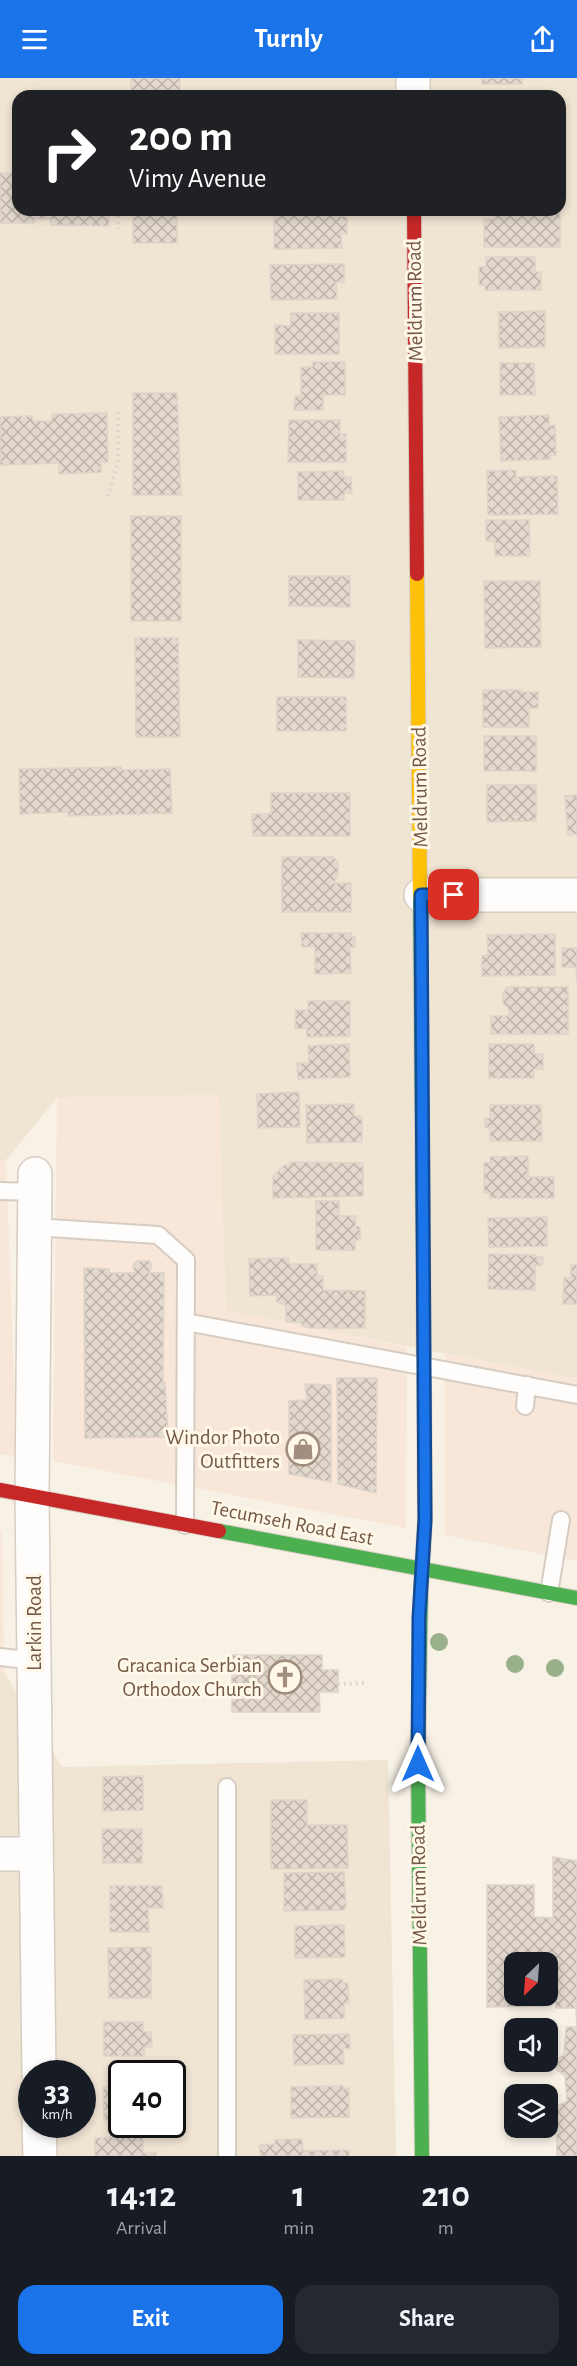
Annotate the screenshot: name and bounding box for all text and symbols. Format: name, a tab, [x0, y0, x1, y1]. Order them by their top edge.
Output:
icon: menu	[18, 23, 51, 56]
icon: share	[526, 23, 559, 56]
text: Turnly	[254, 25, 323, 52]
icon: right	[30, 114, 108, 192]
text: 200 m	[129, 116, 233, 158]
text: Vimy Avenue	[129, 165, 267, 192]
street label: Meldrum Road	[403, 240, 427, 362]
street label: Meldrum Road	[408, 726, 432, 848]
pin	[428, 869, 479, 920]
icon: arrive	[437, 878, 470, 911]
place label: Windor Photo Outfitters	[165, 1427, 280, 1472]
shop icon: Windor Photo Outfitters	[285, 1431, 321, 1467]
street label: Tecumseh Road East	[209, 1497, 375, 1549]
street label: Larkin Road	[24, 1575, 45, 1671]
place label: Gracanica Serbian Orthodox Church	[117, 1655, 262, 1700]
church icon: Gracanica Serbian Orthodox Church	[267, 1659, 303, 1695]
position arrow	[386, 1732, 450, 1796]
street label: Meldrum Road	[407, 1824, 431, 1946]
north arrow	[504, 1952, 558, 2006]
map controls	[504, 1952, 558, 2138]
button: sound	[504, 2018, 558, 2072]
speed limit sign: 40	[108, 2060, 186, 2138]
text: 33	[44, 2077, 70, 2107]
button: layers	[504, 2084, 558, 2138]
text: km/h	[42, 2107, 72, 2122]
text: 14:12	[107, 2177, 176, 2213]
text: 1	[292, 2177, 305, 2213]
text: 210	[421, 2177, 470, 2213]
text: Arrival	[116, 2218, 167, 2238]
text: min	[283, 2218, 314, 2238]
text: m	[438, 2218, 454, 2238]
button: Exit	[18, 2285, 283, 2354]
button: Share	[295, 2285, 559, 2354]

